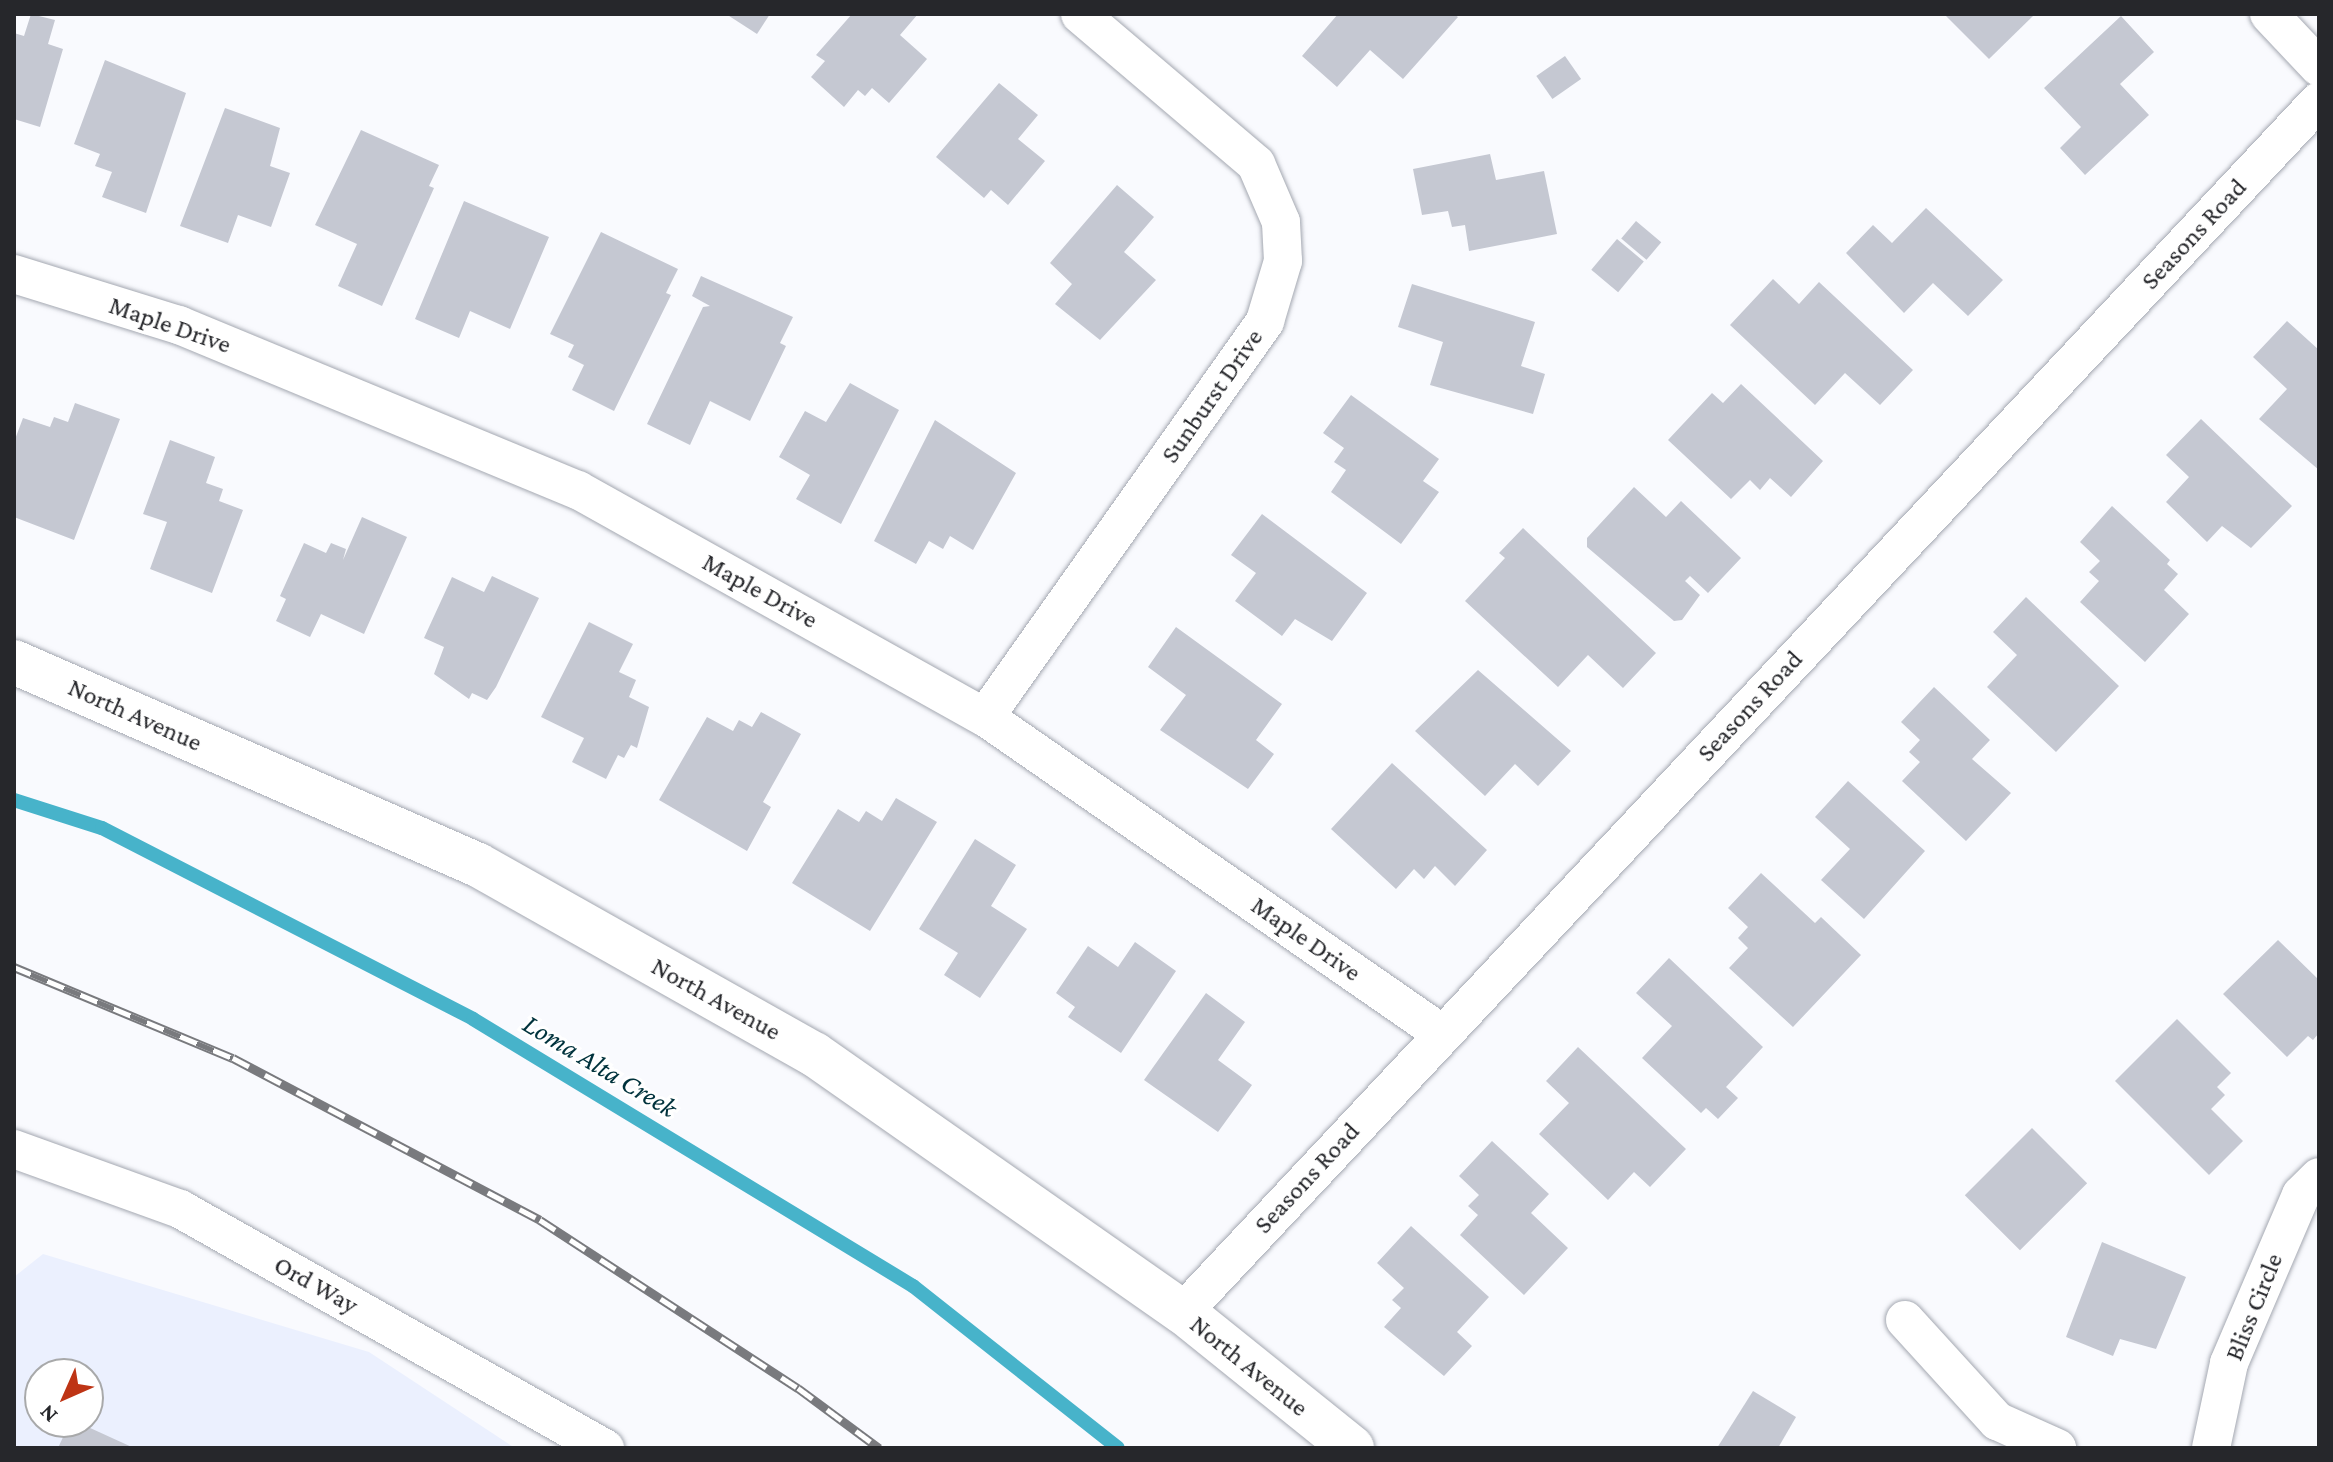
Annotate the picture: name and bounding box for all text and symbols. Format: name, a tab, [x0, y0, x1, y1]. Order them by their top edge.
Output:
street label: Seasons Road	[2135, 172, 2253, 296]
street label: Maple Drive	[105, 290, 235, 360]
street label: Sunburst Drive	[1154, 323, 1270, 469]
street label: Maple Drive	[697, 547, 823, 635]
street label: Seasons Road	[1691, 644, 1809, 768]
street label: North Avenue	[63, 672, 207, 758]
street label: Maple Drive	[1245, 890, 1367, 988]
street label: North Avenue	[646, 951, 786, 1047]
water label: Loma Alta Creek	[517, 1007, 683, 1125]
street label: Seasons Road	[1248, 1116, 1366, 1240]
street label: Ord Way	[269, 1249, 363, 1321]
street label: Bliss Circle	[2218, 1249, 2290, 1365]
street label: North Avenue	[1184, 1309, 1314, 1423]
north arrow	[24, 1358, 104, 1438]
text: N	[34, 1400, 62, 1428]

